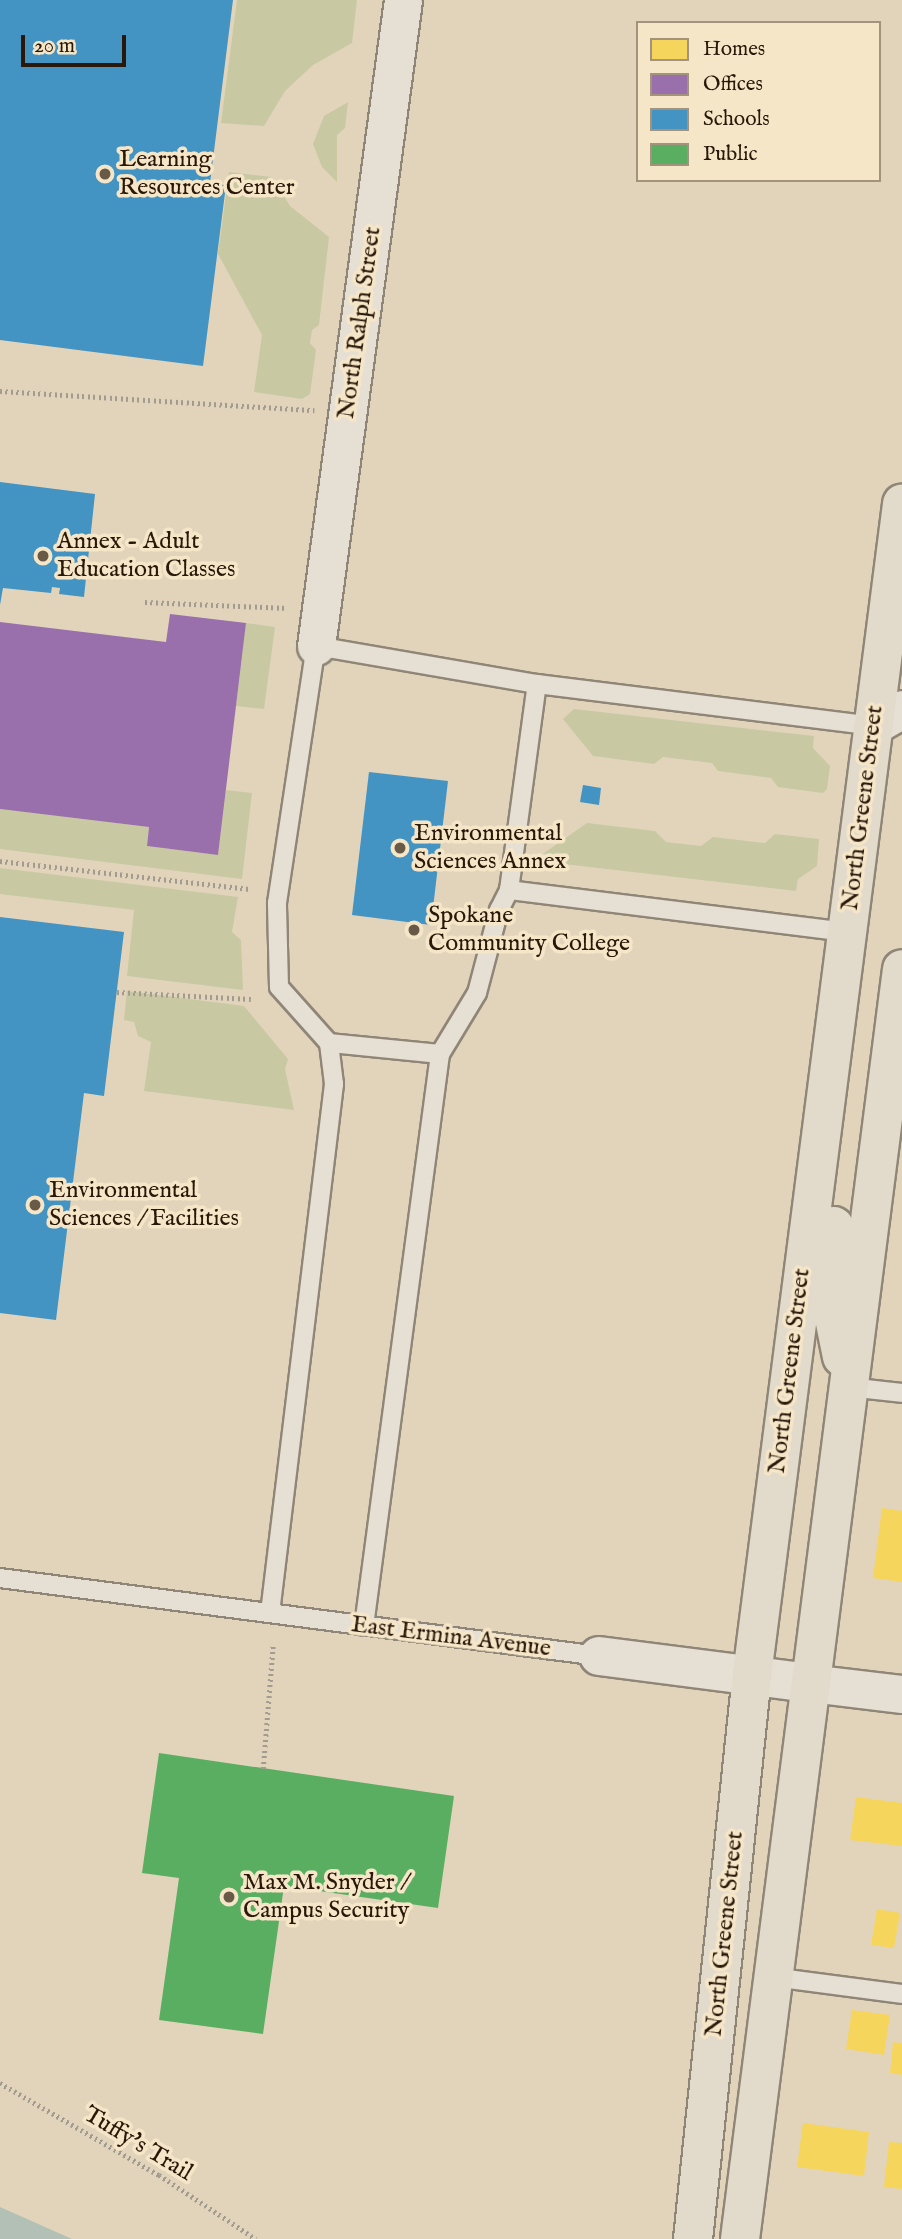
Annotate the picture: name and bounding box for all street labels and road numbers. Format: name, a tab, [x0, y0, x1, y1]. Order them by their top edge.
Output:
street label: North Ralph Street	[332, 225, 388, 421]
street label: North Greene Street	[836, 704, 890, 912]
street label: North Greene Street	[763, 1267, 817, 1475]
street label: East Ermina Avenue	[349, 1610, 553, 1664]
street label: North Greene Street	[700, 1830, 750, 2038]
street label: Tuffy's Trail	[78, 2100, 198, 2188]

